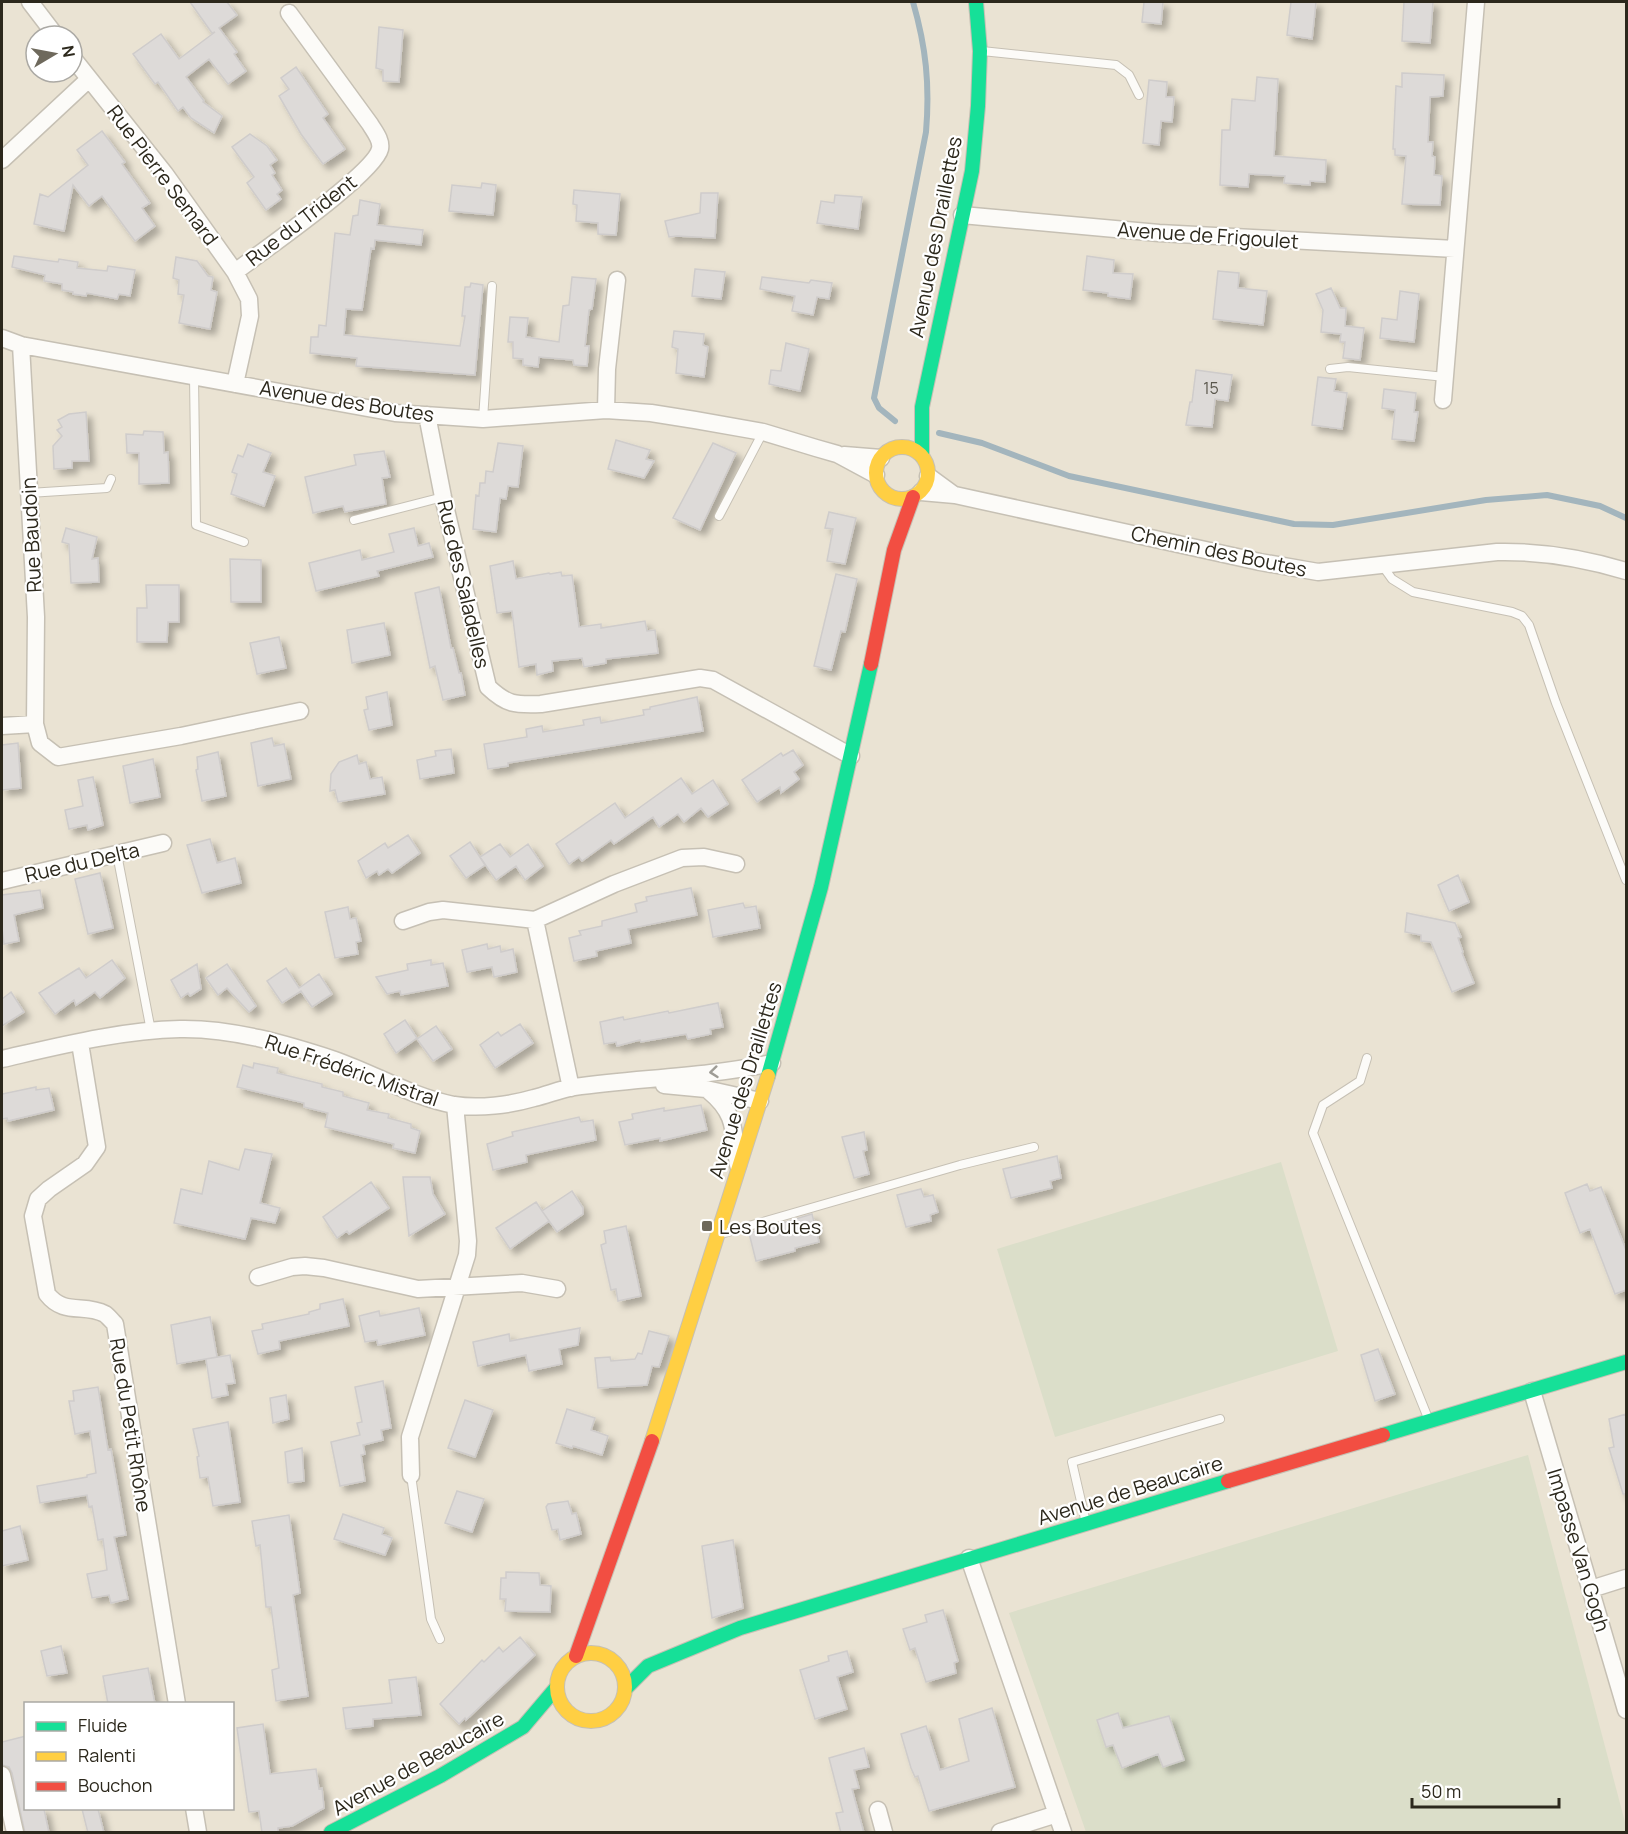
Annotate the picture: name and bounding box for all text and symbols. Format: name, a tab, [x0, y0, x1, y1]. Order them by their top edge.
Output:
north arrow	[24, 24, 84, 84]
text: N	[57, 44, 81, 59]
street label: Rue Pierre Semard	[101, 99, 225, 251]
street label: Avenue des Draillettes	[902, 134, 968, 340]
street label: Rue du Trident	[240, 168, 362, 272]
street label: Avenue de Frigoulet	[1116, 215, 1300, 255]
street label: Avenue des Boutes	[258, 374, 436, 428]
house number: 15	[1203, 377, 1219, 399]
street label: Rue Baudoin	[14, 477, 48, 593]
street label: Rue des Saladelles	[431, 497, 497, 671]
street label: Chemin des Boutes	[1129, 519, 1309, 583]
street label: Rue du Delta	[22, 836, 142, 888]
street label: Avenue des Draillettes	[702, 978, 788, 1182]
street label: Rue Frédéric Mistral	[261, 1028, 443, 1112]
one-way arrow	[709, 1066, 718, 1078]
place label: Les Boutes	[719, 1213, 821, 1240]
marker: Les Boutes	[700, 1219, 714, 1233]
street label: Rue du Petit Rhône	[104, 1336, 158, 1514]
street label: Avenue de Beaucaire	[1034, 1449, 1226, 1531]
street label: Impasse Van Gogh	[1541, 1465, 1617, 1635]
legend	[24, 1702, 234, 1810]
street label: Avenue de Beaucaire	[327, 1705, 509, 1821]
text: Fluide	[78, 1713, 127, 1737]
text: Ralenti	[78, 1743, 136, 1767]
scale bar	[1412, 1771, 1559, 1809]
text: Bouchon	[78, 1773, 152, 1797]
text: 50 m	[1421, 1779, 1461, 1803]

